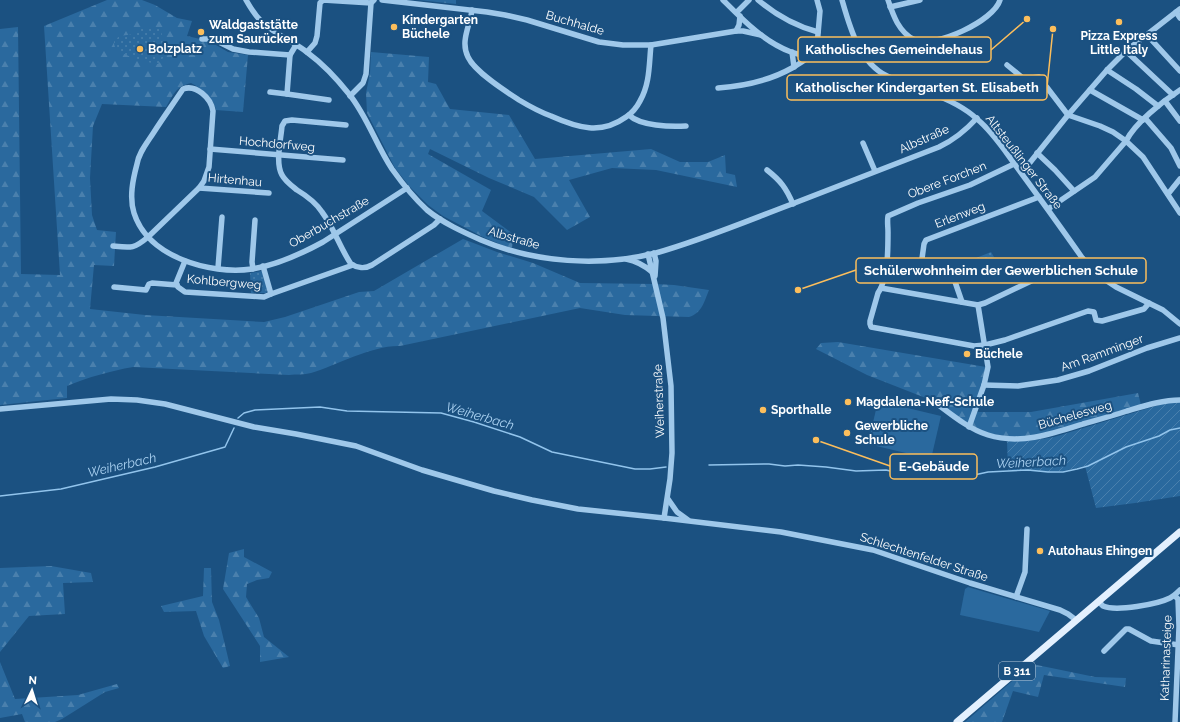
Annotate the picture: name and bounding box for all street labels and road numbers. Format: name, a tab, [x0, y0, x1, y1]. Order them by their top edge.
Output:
street label: Buchhalde	[544, 8, 606, 38]
street label: Altsteußlinger Straße	[983, 112, 1065, 212]
street label: Albstraße	[897, 122, 951, 156]
street label: Hochdorfweg	[238, 134, 316, 154]
street label: Obere Forchen	[906, 159, 988, 201]
street label: Hirtenhau	[207, 171, 263, 189]
street label: Oberbuchstraße	[287, 193, 371, 251]
street label: Erlenweg	[933, 199, 987, 231]
street label: Albstraße	[487, 224, 541, 252]
street label: Kohlbergweg	[186, 272, 262, 292]
street label: Am Ramminger	[1059, 331, 1146, 374]
street label: Weiherstraße	[651, 364, 667, 438]
street label: Büchelesweg	[1037, 398, 1113, 432]
street label: Schlechtenfelder Straße	[858, 530, 990, 584]
street label: Katharinasteige	[1158, 615, 1174, 701]
road number: B 311	[999, 662, 1035, 680]

